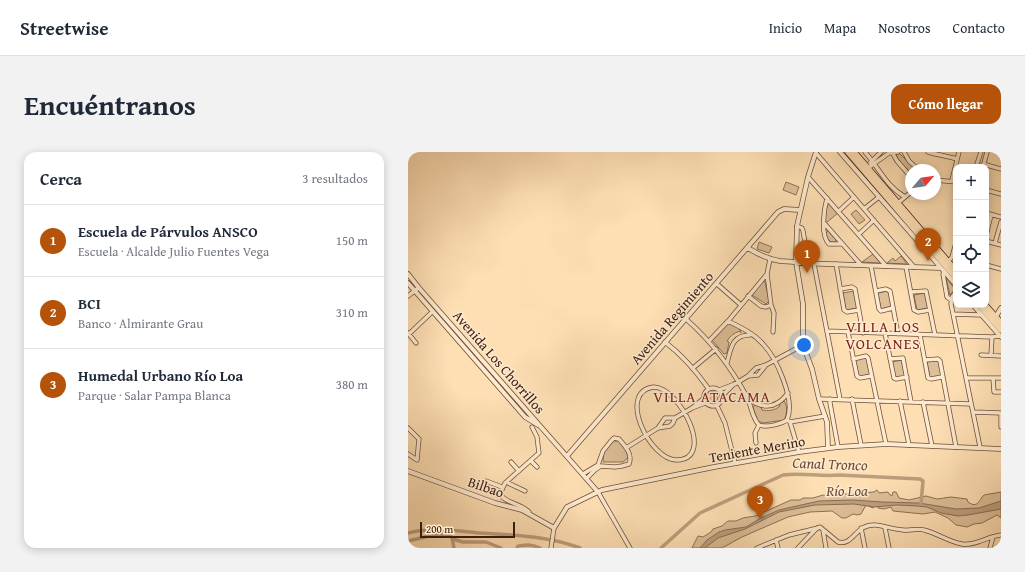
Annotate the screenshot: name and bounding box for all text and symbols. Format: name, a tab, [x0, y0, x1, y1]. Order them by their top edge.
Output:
text: Streetwise	[20, 14, 109, 42]
text: Inicio	[769, 18, 802, 38]
text: Mapa	[824, 18, 856, 38]
text: Nosotros	[878, 18, 931, 38]
text: Contacto	[953, 18, 1005, 38]
text: Encuéntranos	[24, 84, 196, 125]
button: Cómo llegar	[891, 84, 1001, 124]
north arrow	[905, 164, 941, 200]
map controls	[953, 164, 989, 308]
button: +	[953, 164, 989, 200]
text: Cerca	[40, 166, 82, 191]
text: 3 resultados	[302, 169, 368, 188]
button: −	[953, 200, 989, 236]
text: Escuela de Párvulos ANSCO	[78, 221, 258, 242]
pin: 2	[915, 228, 941, 261]
text: 1	[50, 231, 56, 250]
text: 150 m	[336, 231, 368, 250]
button: locate	[953, 236, 989, 272]
pin: 1	[794, 240, 820, 273]
text: Escuela · Alcalde Julio Fuentes Vega	[78, 242, 269, 261]
street label: Avenida Regimiento	[626, 267, 718, 369]
button: layers	[953, 272, 989, 308]
text: BCI	[78, 293, 101, 314]
text: 2	[50, 303, 56, 322]
text: 310 m	[336, 303, 368, 322]
street label: Avenida Los Chorrillos	[448, 306, 550, 418]
text: Banco · Almirante Grau	[78, 314, 203, 333]
district label: VILLA LOS VOLCANES	[845, 316, 921, 354]
your location	[794, 335, 814, 355]
text: Humedal Urbano Río Loa	[78, 365, 243, 386]
text: 3	[50, 375, 56, 394]
text: 380 m	[336, 375, 368, 394]
text: Parque · Salar Pampa Blanca	[78, 386, 231, 405]
district label: VILLA ATACAMA	[653, 386, 771, 407]
street label: Teniente Merino	[707, 431, 807, 467]
water label: Canal Tronco	[792, 452, 869, 475]
street label: Bilbao	[465, 472, 507, 502]
water label: Río Loa	[825, 480, 868, 501]
pin: 3	[747, 486, 773, 519]
scale bar	[420, 520, 515, 539]
text: 200 m	[426, 521, 453, 537]

